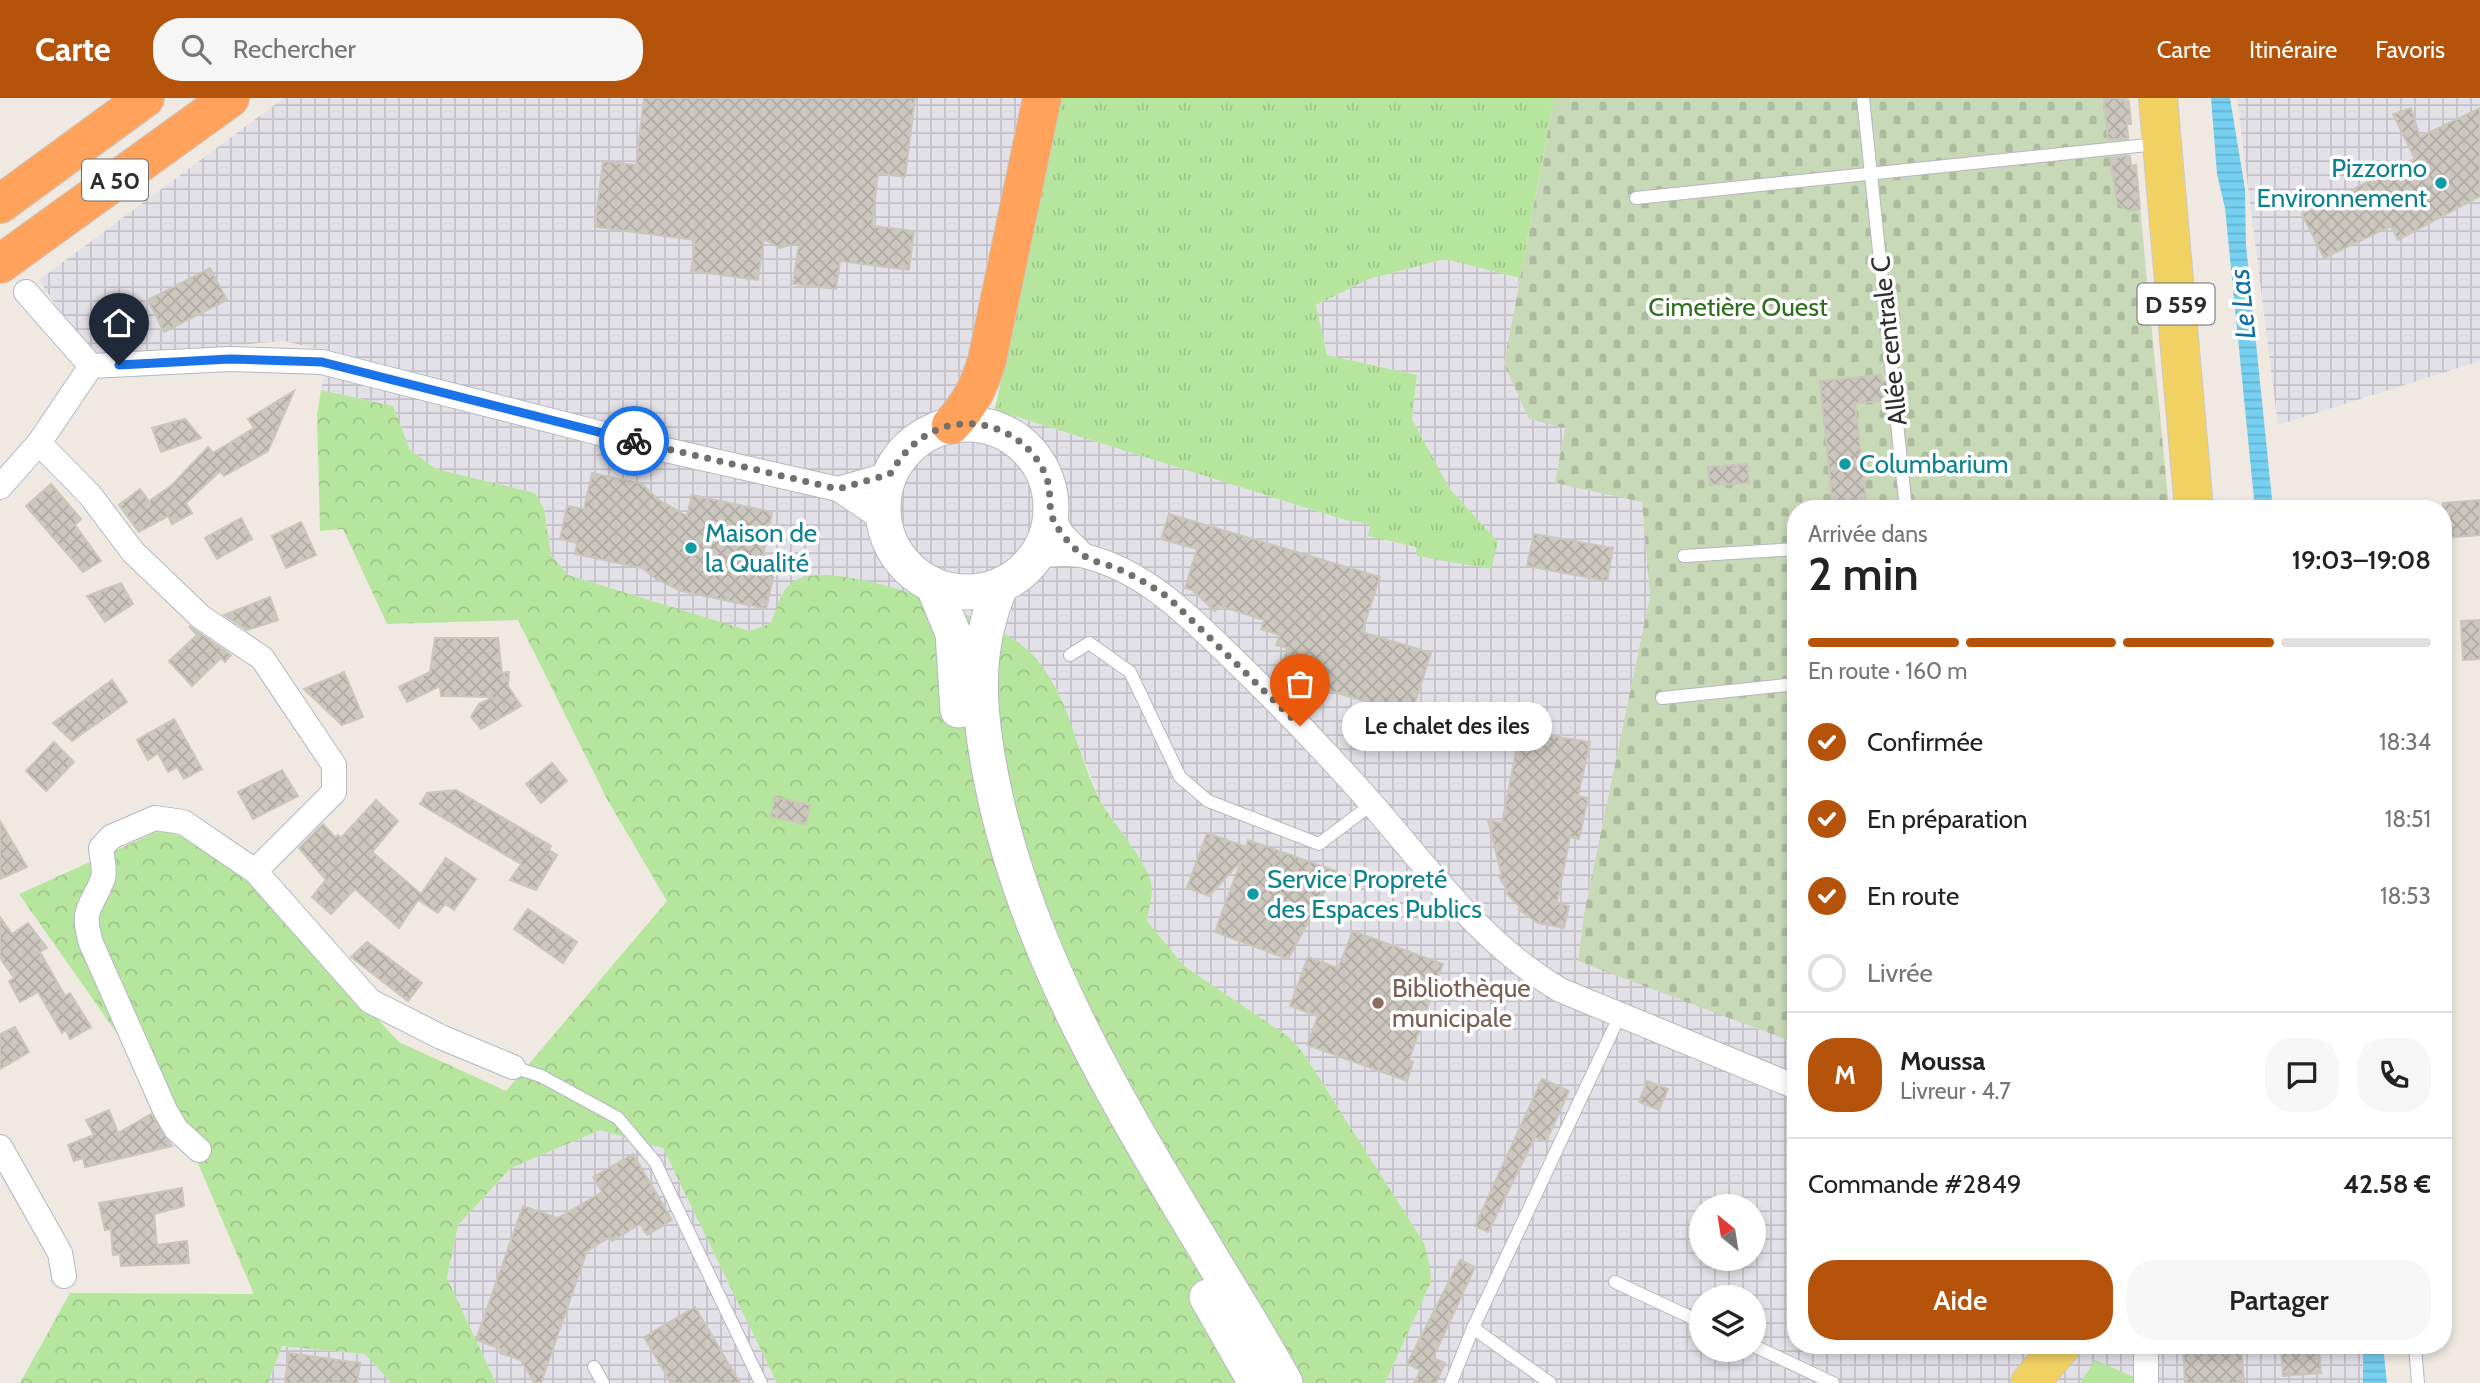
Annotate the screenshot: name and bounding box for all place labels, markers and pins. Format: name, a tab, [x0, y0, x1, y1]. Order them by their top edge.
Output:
place label: Pizzorno Environnement	[2257, 152, 2427, 214]
marker: Pizzorno Environnement	[2433, 175, 2449, 191]
pin	[89, 293, 149, 365]
place label: Columbarium	[1859, 448, 2009, 480]
marker: Columbarium	[1837, 456, 1853, 472]
place label: Maison de la Qualité	[705, 517, 817, 579]
marker: Maison de la Qualité	[683, 540, 699, 556]
pin	[1270, 654, 1330, 726]
callout: Le chalet des iles	[1342, 702, 1552, 750]
place label: Service Propreté des Espaces Publics	[1267, 863, 1482, 925]
marker: Service Propreté des Espaces Publics	[1245, 886, 1261, 902]
place label: Bibliothèque municipale	[1392, 972, 1531, 1034]
marker: Bibliothèque municipale	[1370, 995, 1386, 1011]

